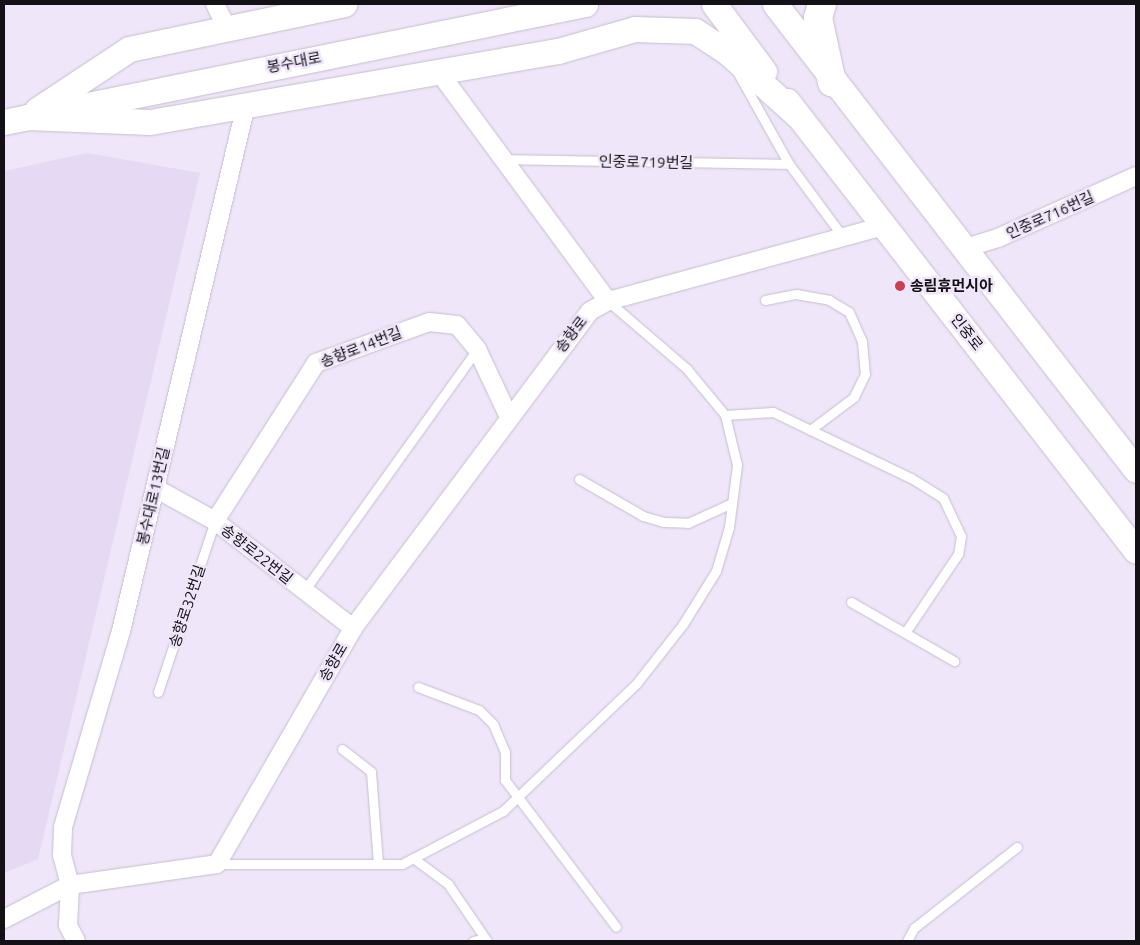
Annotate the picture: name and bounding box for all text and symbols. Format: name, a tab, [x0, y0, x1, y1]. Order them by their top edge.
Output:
street label: 봉수대로	[265, 48, 323, 76]
street label: 인중로719번길	[599, 152, 693, 172]
street label: 인중로716번길	[1003, 188, 1097, 242]
place label: 송림휴먼시아	[910, 277, 993, 295]
marker: 송림휴먼시아	[894, 280, 906, 292]
street label: 인중로	[947, 310, 987, 354]
street label: 송향로	[551, 312, 591, 356]
street label: 송향로14번길	[318, 323, 404, 371]
street label: 봉수대로13번길	[133, 445, 173, 547]
street label: 송향로22번길	[218, 520, 296, 588]
street label: 송향로32번길	[165, 562, 209, 650]
street label: 송향로	[315, 640, 351, 684]

